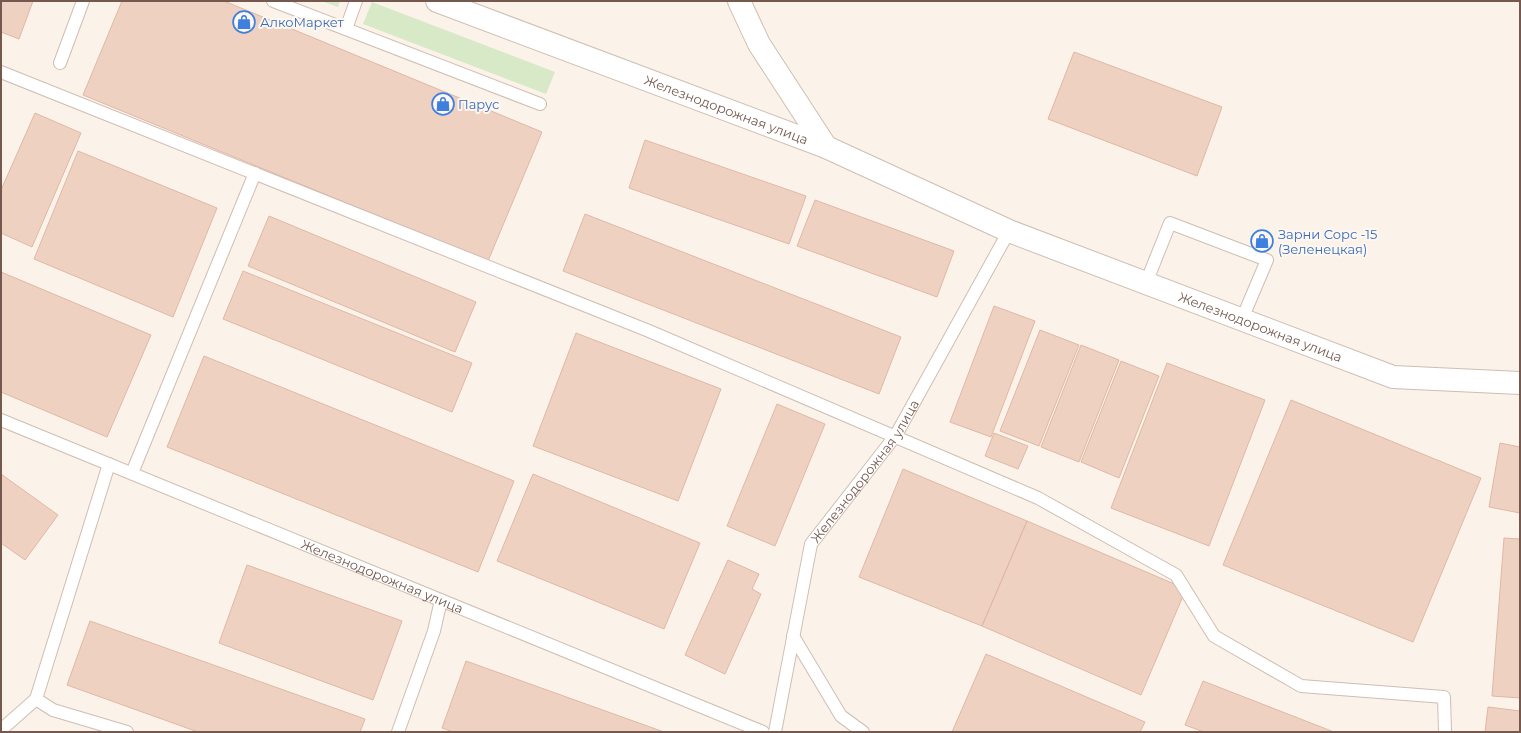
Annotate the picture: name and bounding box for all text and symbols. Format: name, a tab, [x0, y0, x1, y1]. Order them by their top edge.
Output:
shop icon: АлкоМаркет	[231, 9, 257, 35]
place label: АлкоМаркет	[260, 14, 345, 30]
street label: Железнодорожная улица	[642, 72, 810, 148]
shop icon: Парус	[430, 91, 456, 117]
place label: Парус	[458, 96, 499, 112]
place label: Зарни Сорс -15 (Зеленецкая)	[1278, 226, 1377, 257]
shop icon: Зарни Сорс -15 (Зеленецкая)	[1249, 228, 1275, 254]
street label: Железнодорожная улица	[1177, 288, 1345, 365]
street label: Железнодорожная улица	[807, 397, 922, 546]
street label: Железнодорожная улица	[299, 536, 466, 616]

